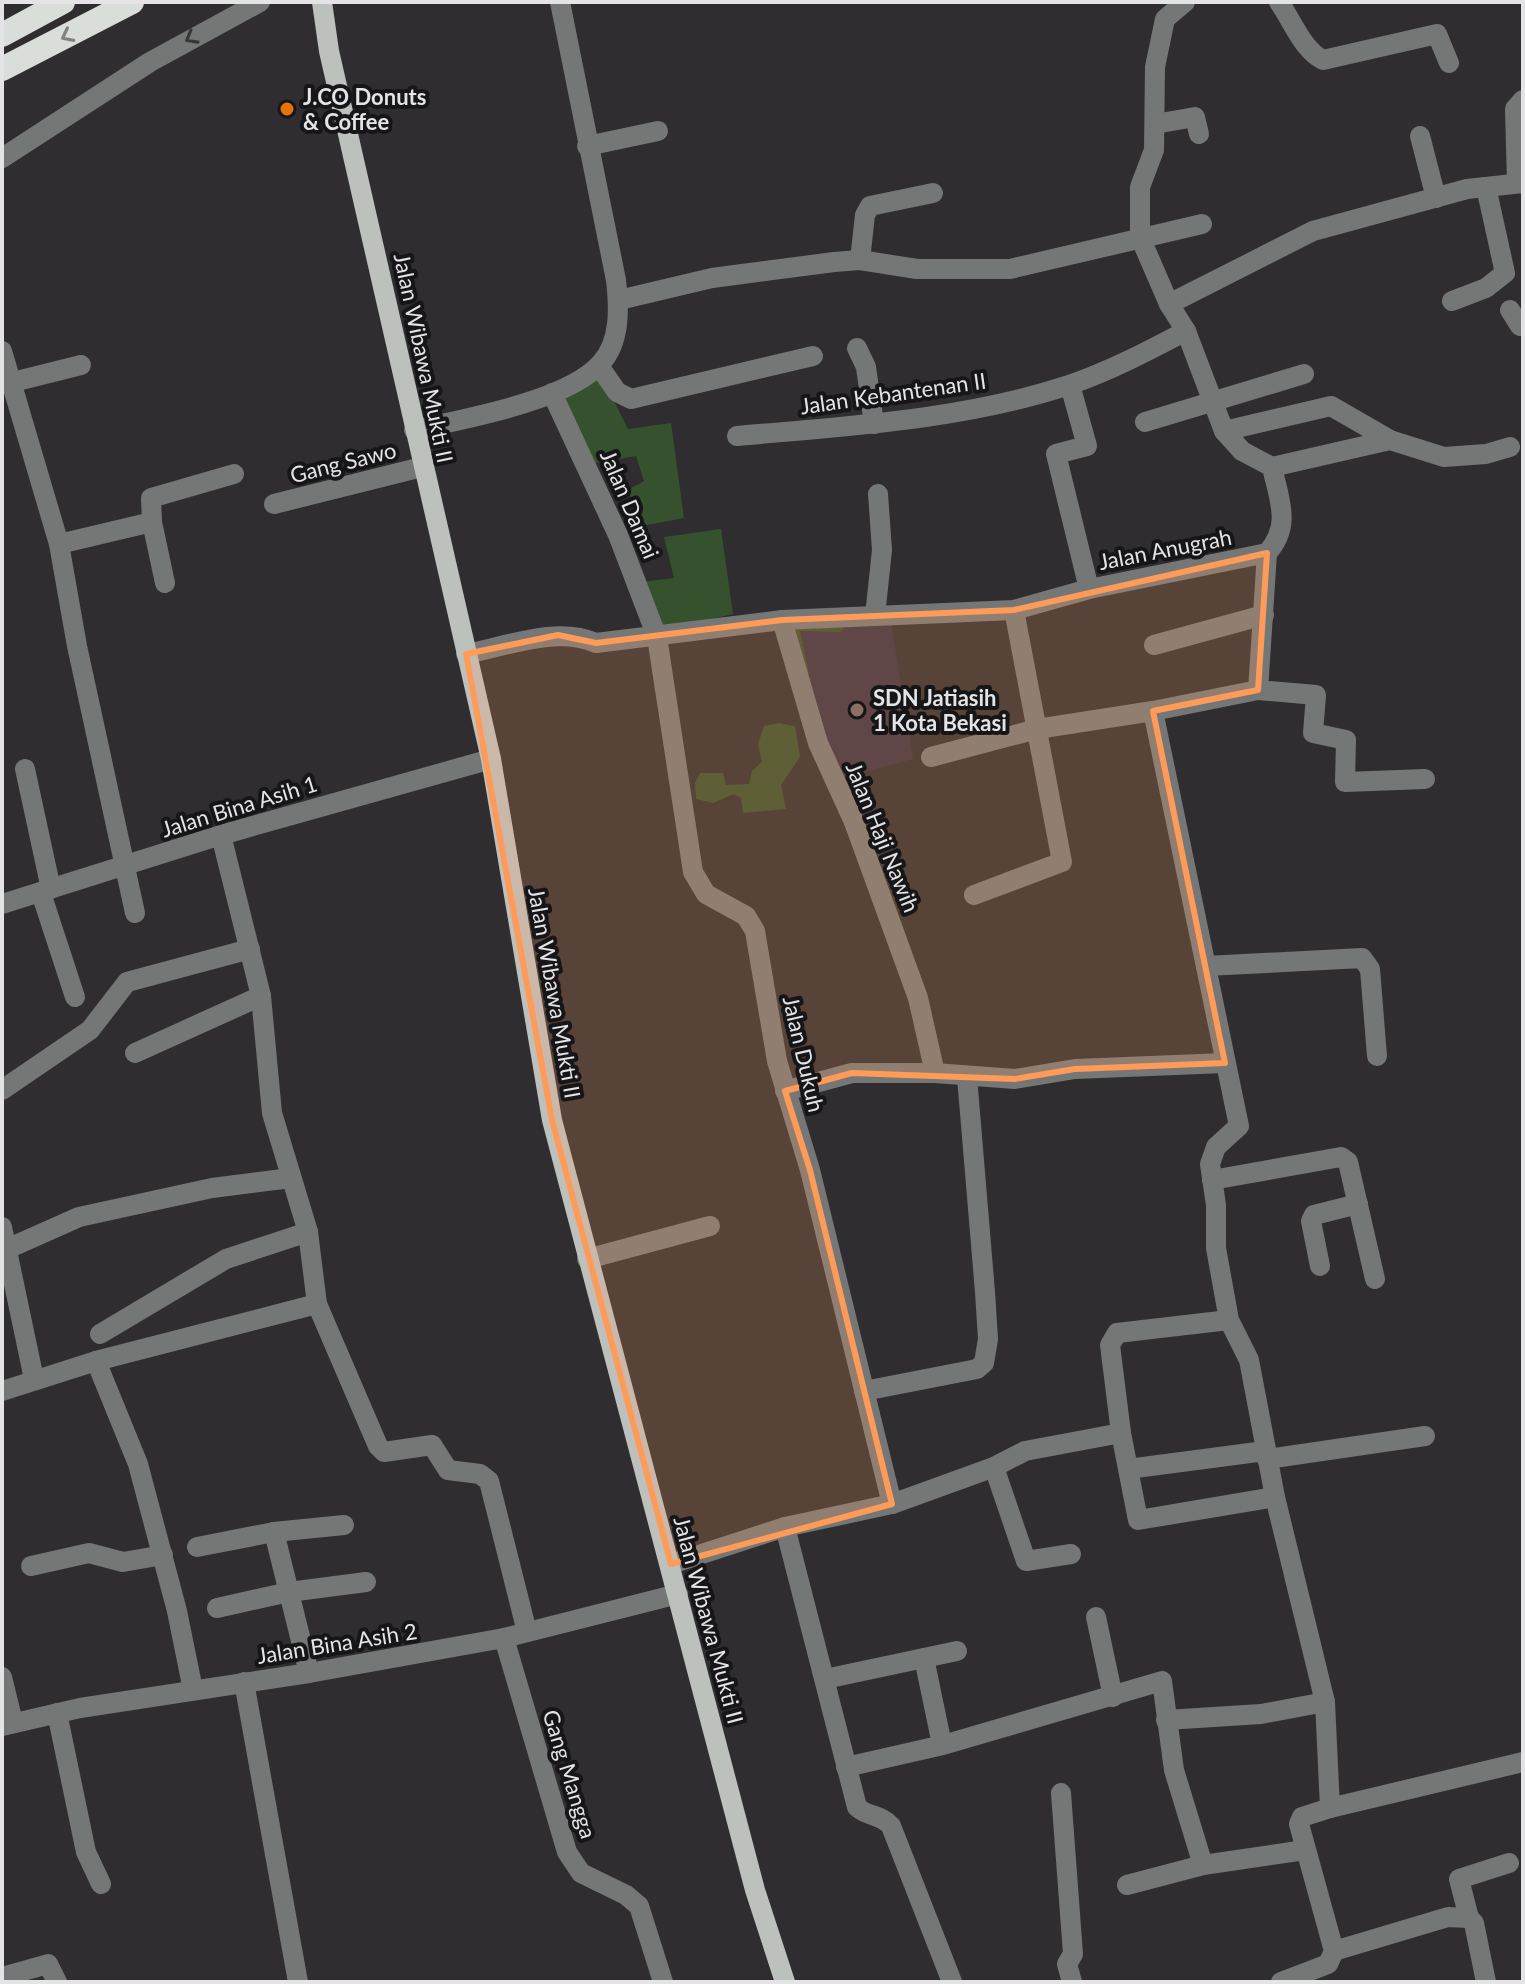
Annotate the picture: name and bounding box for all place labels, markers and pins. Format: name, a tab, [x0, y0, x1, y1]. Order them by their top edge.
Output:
place label: J.CO Donuts & Coffee	[303, 83, 426, 135]
marker: J.CO Donuts & Coffee	[278, 100, 296, 118]
place label: SDN Jatiasih 1 Kota Bekasi	[873, 684, 1007, 736]
marker: SDN Jatiasih 1 Kota Bekasi	[848, 701, 866, 719]

